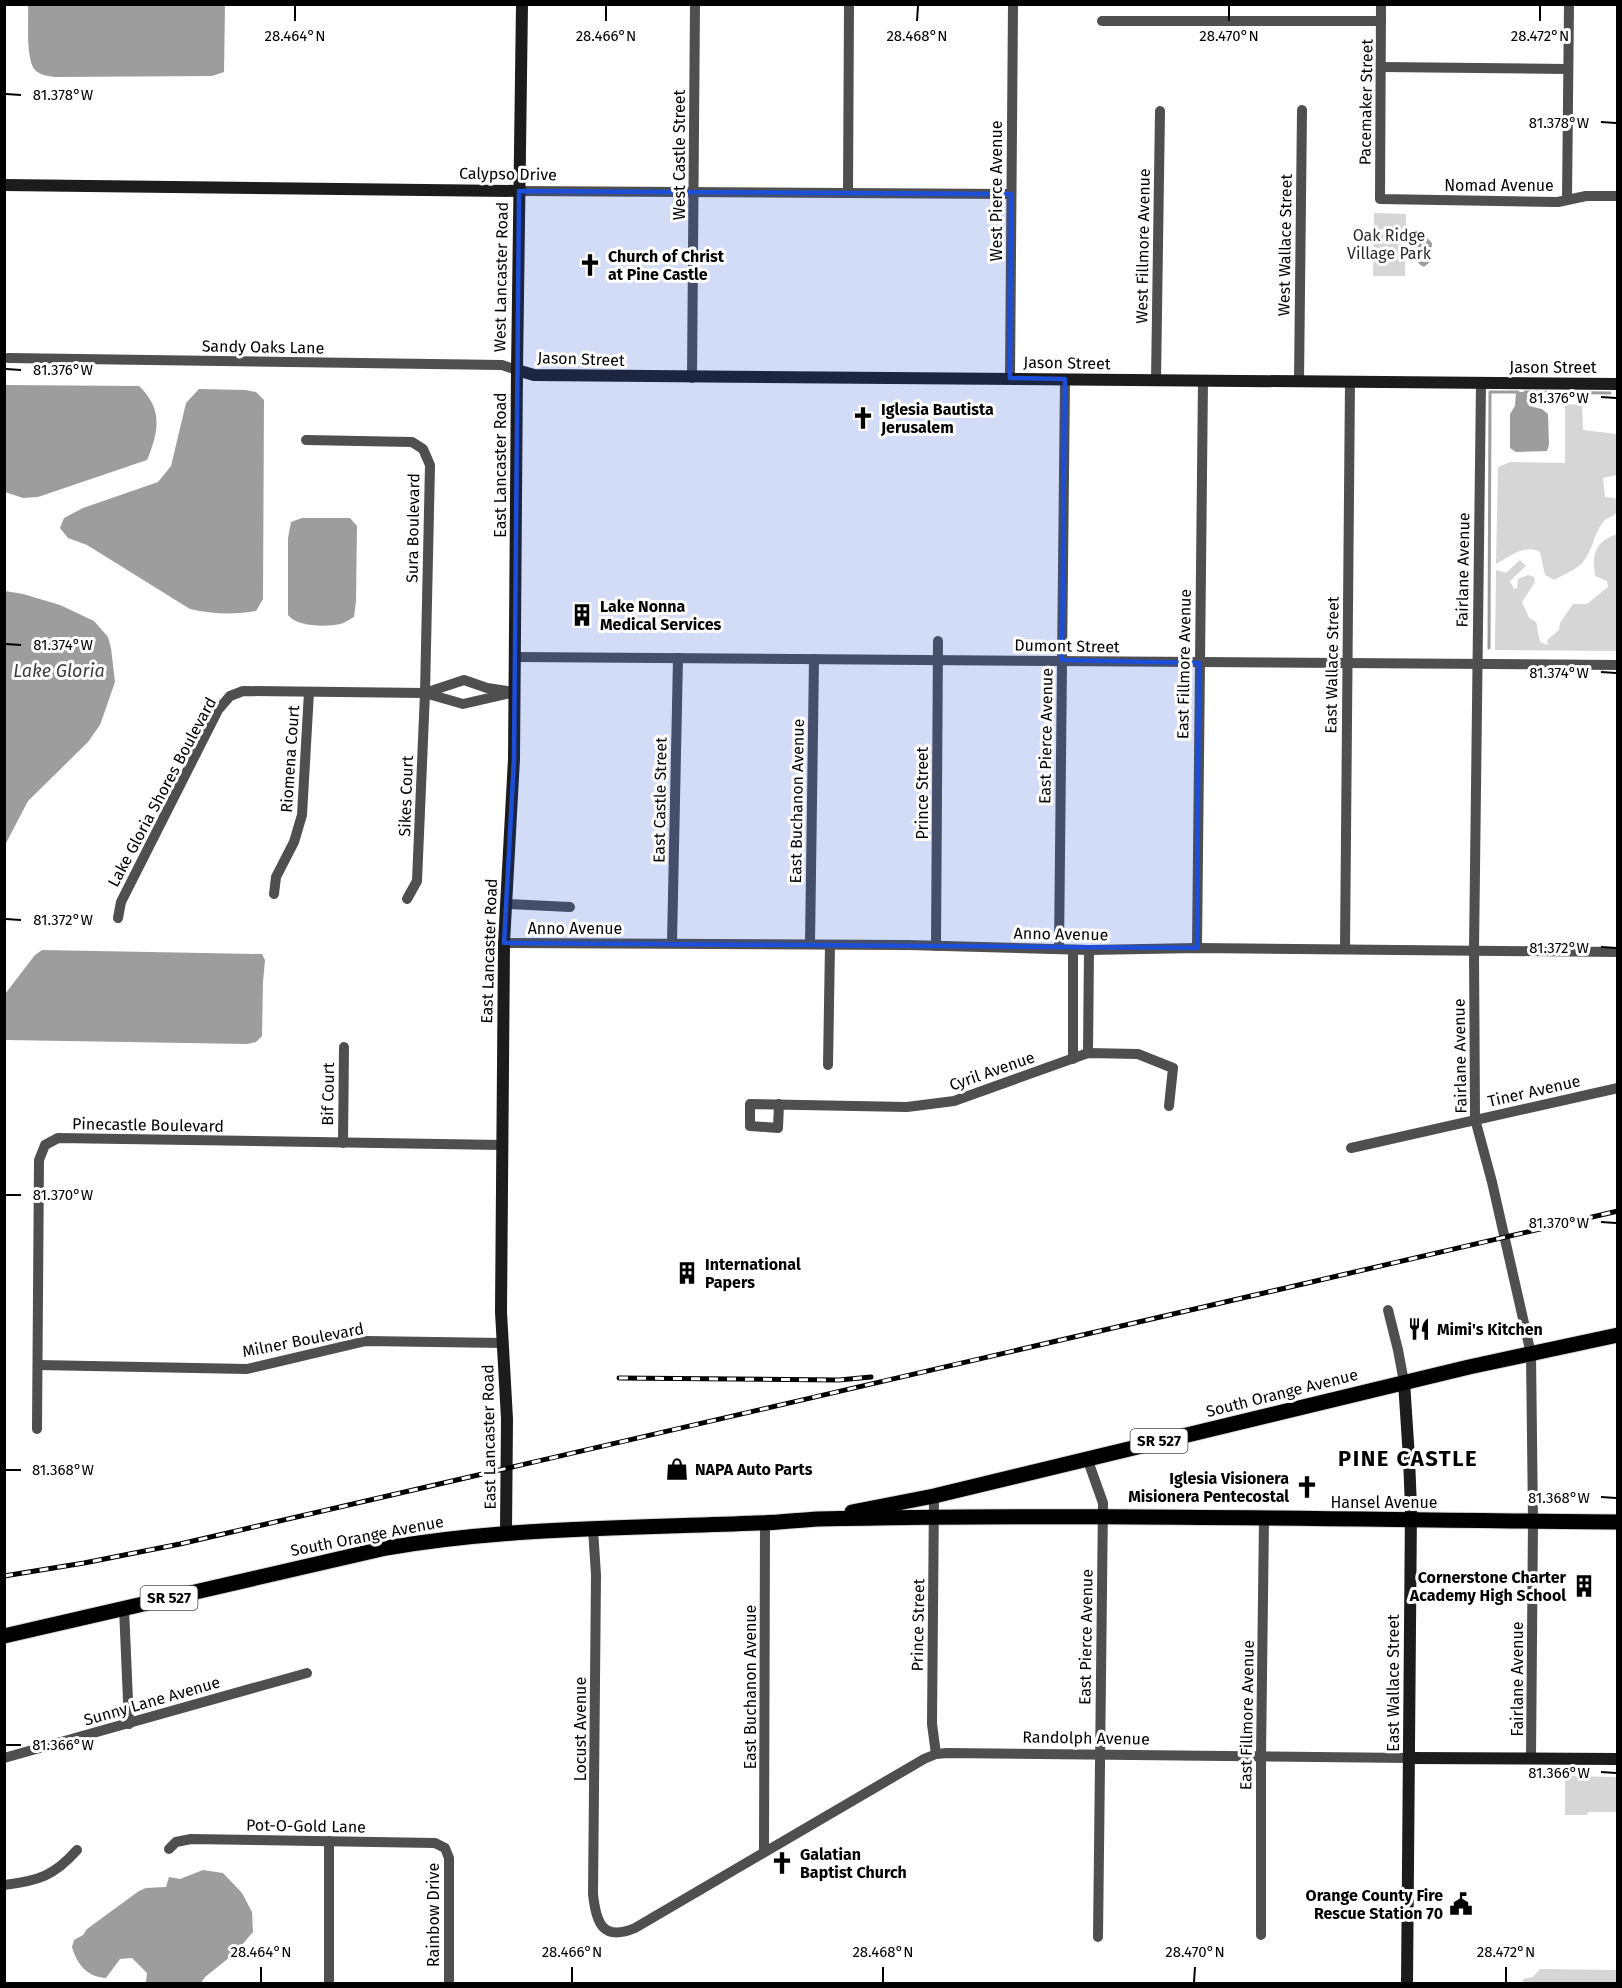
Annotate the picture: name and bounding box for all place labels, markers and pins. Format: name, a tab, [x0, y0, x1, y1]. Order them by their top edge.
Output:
place label: Church of Christ at Pine Castle	[608, 247, 725, 284]
church icon: Church of Christ at Pine Castle	[577, 252, 603, 278]
place label: Iglesia Bautista Jerusalem	[880, 400, 994, 437]
church icon: Iglesia Bautista Jerusalem	[850, 405, 876, 431]
place label: Lake Nonna Medical Services	[600, 597, 721, 634]
building icon: Lake Nonna Medical Services	[569, 602, 595, 628]
place label: International Papers	[705, 1255, 801, 1292]
building icon: International Papers	[674, 1260, 700, 1286]
restaurant icon: Mimi's Kitchen	[1406, 1316, 1432, 1342]
place label: Mimi's Kitchen	[1437, 1320, 1543, 1339]
shop icon: NAPA Auto Parts	[664, 1456, 690, 1482]
place label: NAPA Auto Parts	[695, 1460, 813, 1479]
place label: Iglesia Visionera Misionera Pentecostal	[1128, 1469, 1289, 1506]
church icon: Iglesia Visionera Misionera Pentecostal	[1294, 1474, 1320, 1500]
place label: Cornerstone Charter Academy High School	[1409, 1568, 1567, 1605]
building icon: Cornerstone Charter Academy High School	[1571, 1573, 1597, 1599]
place label: Galatian Baptist Church	[800, 1845, 907, 1882]
church icon: Galatian Baptist Church	[769, 1850, 795, 1876]
place label: Orange County Fire Rescue Station 70	[1306, 1886, 1443, 1923]
public building icon: Orange County Fire Rescue Station 70	[1448, 1891, 1474, 1917]

